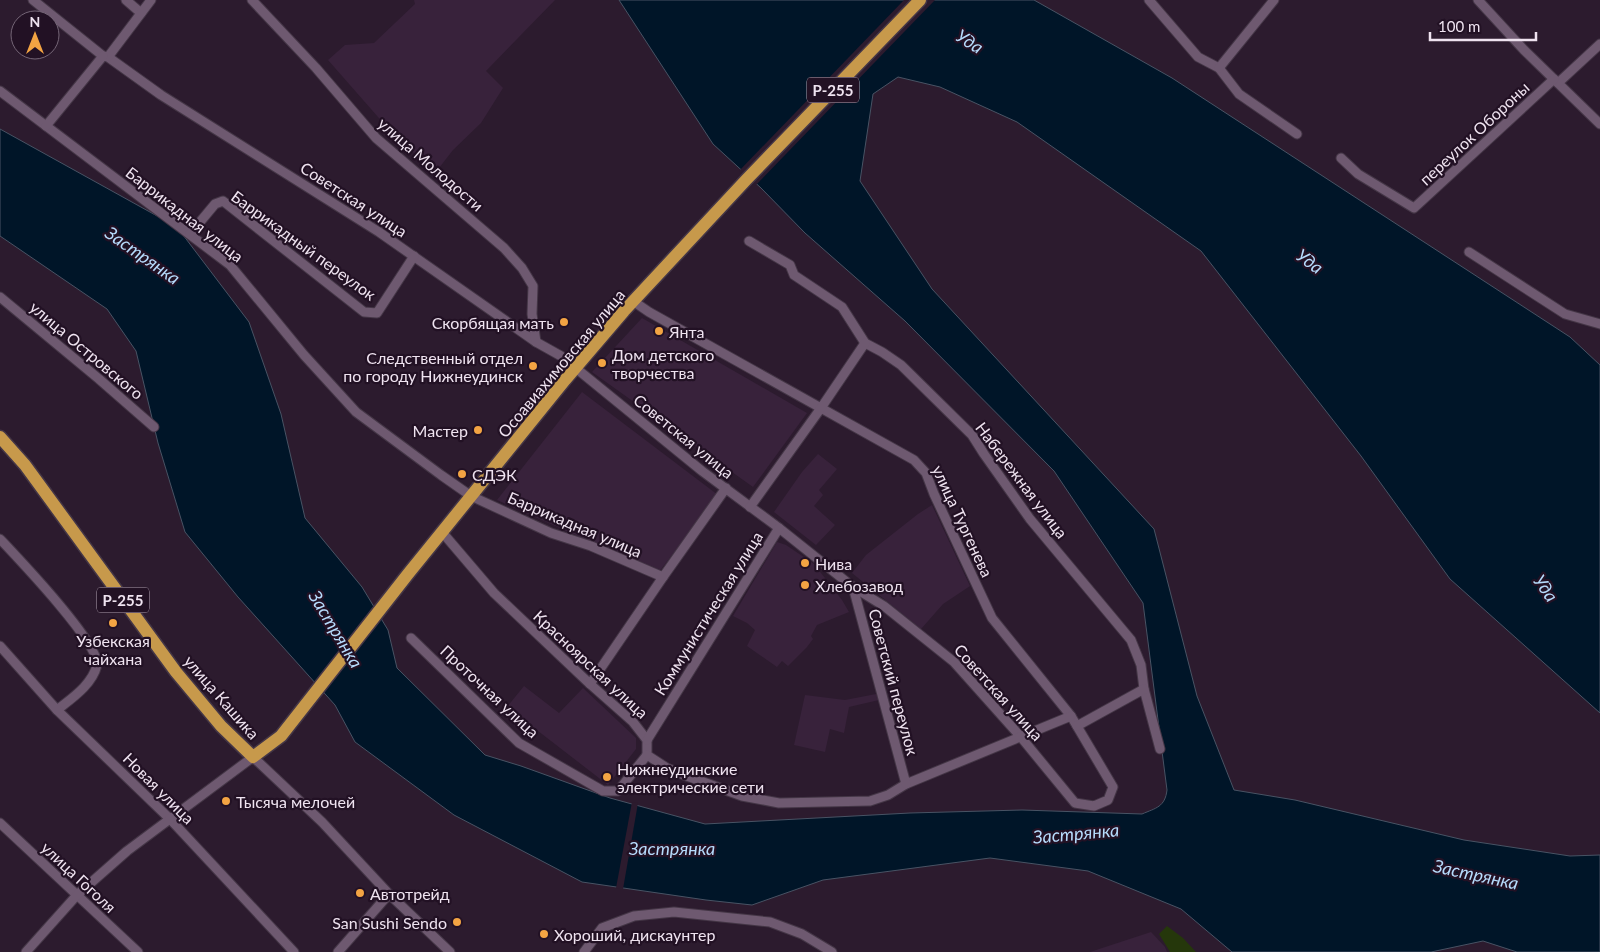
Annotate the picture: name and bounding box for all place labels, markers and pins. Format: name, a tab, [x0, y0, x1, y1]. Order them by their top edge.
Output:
place label: Скорбящая мать	[432, 313, 554, 332]
marker: Скорбящая мать	[558, 316, 570, 328]
place label: Янта	[668, 322, 705, 341]
marker: Янта	[653, 325, 665, 337]
place label: Дом детского творчества	[612, 345, 714, 382]
place label: Следственный отдел по городу Нижнеудинск	[343, 348, 524, 385]
marker: Дом детского творчества	[596, 357, 608, 369]
marker: Следственный отдел по городу Нижнеудинск	[527, 360, 539, 372]
place label: Мастер	[413, 421, 468, 440]
marker: Мастер	[472, 424, 484, 436]
place label: СДЭК	[472, 465, 517, 484]
marker: СДЭК	[456, 468, 468, 480]
place label: Нива	[815, 554, 852, 573]
marker: Нива	[799, 557, 811, 569]
place label: Хлебозавод	[815, 576, 903, 595]
marker: Хлебозавод	[799, 579, 811, 591]
marker: Узбекская чайхана	[107, 617, 119, 629]
place label: Узбекская чайхана	[76, 631, 150, 668]
place label: Нижнеудинские электрические сети	[617, 759, 764, 796]
marker: Нижнеудинские электрические сети	[601, 771, 613, 783]
place label: Тысяча мелочей	[236, 792, 355, 811]
marker: Тысяча мелочей	[220, 795, 232, 807]
place label: Автотрейд	[370, 884, 450, 903]
marker: Автотрейд	[354, 887, 366, 899]
place label: San Sushi Sendo	[332, 913, 447, 932]
marker: San Sushi Sendo	[451, 916, 463, 928]
place label: Хороший, дискаунтер	[554, 925, 715, 944]
marker: Хороший, дискаунтер	[538, 928, 550, 940]

